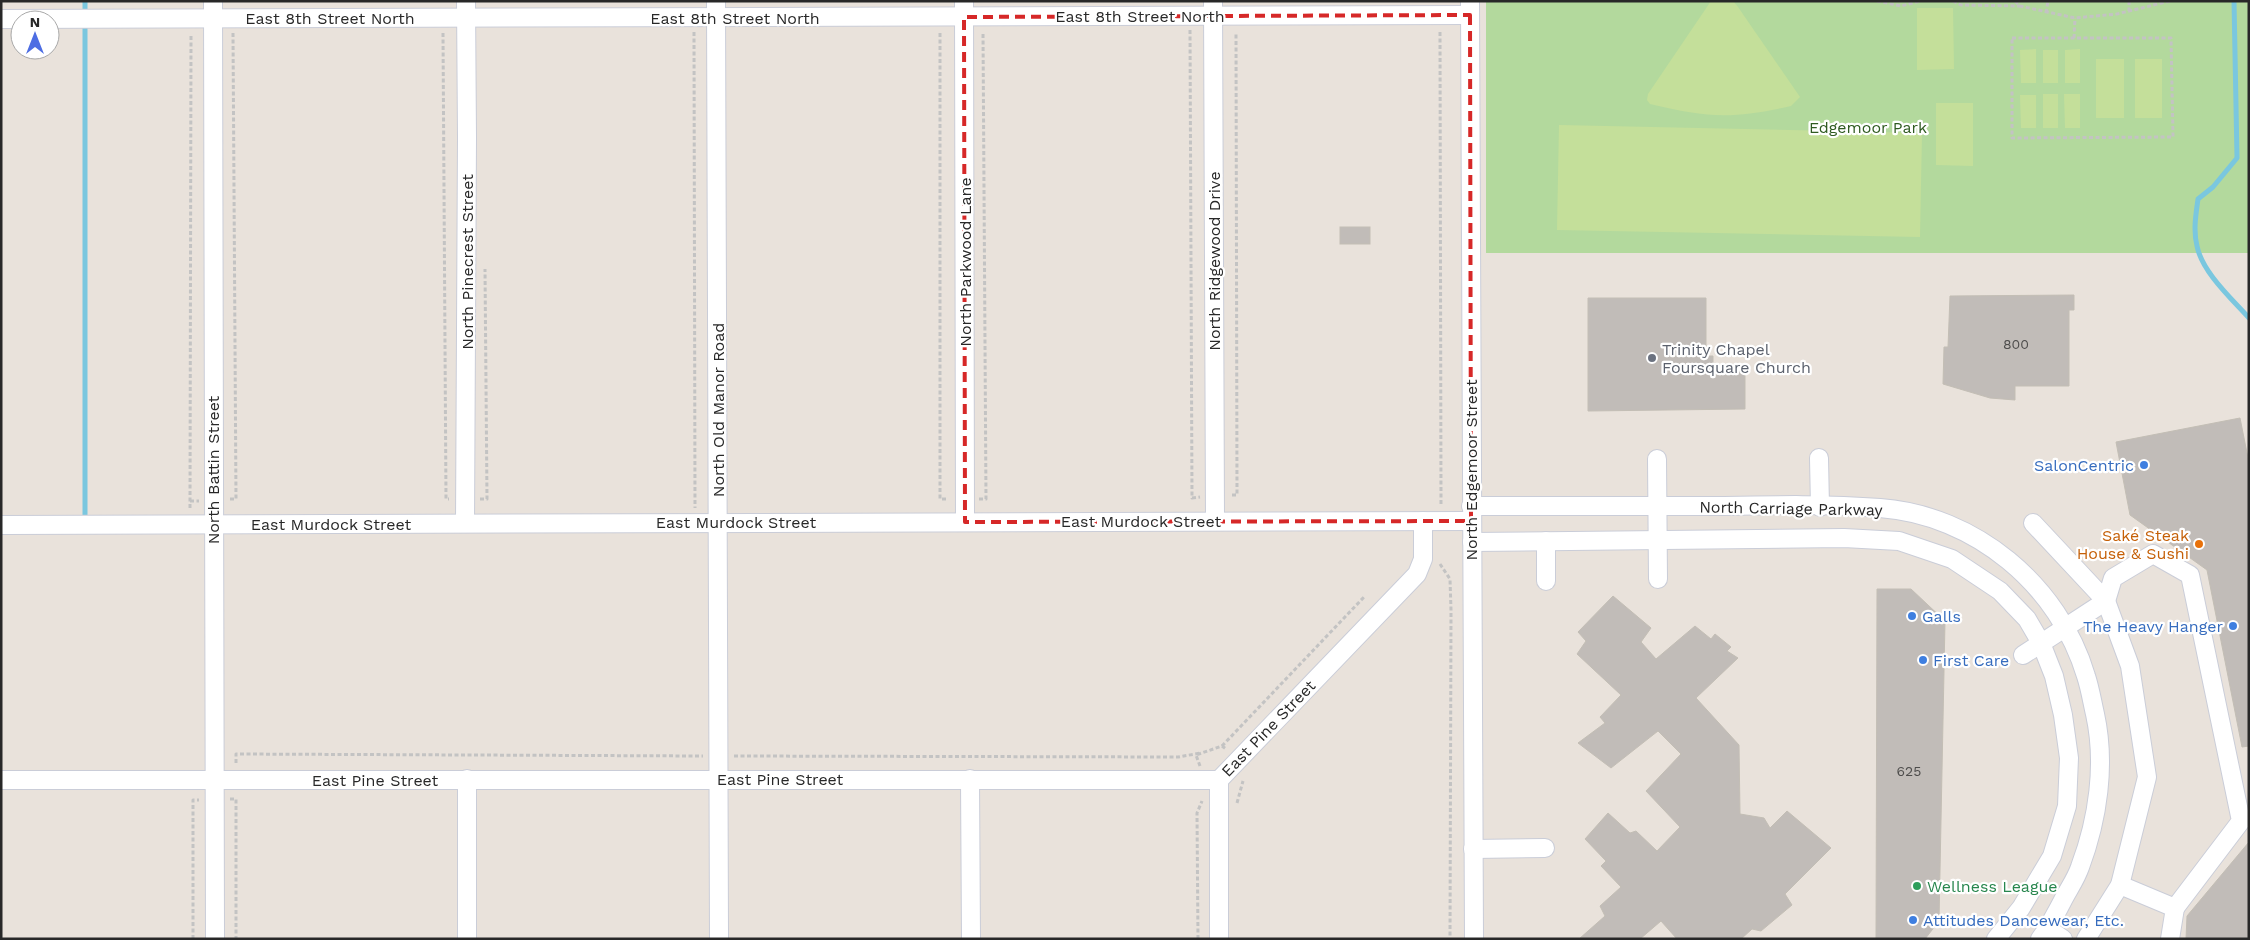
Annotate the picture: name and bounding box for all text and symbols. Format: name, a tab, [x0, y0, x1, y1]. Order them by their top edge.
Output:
street label: East 8th Street North	[1055, 7, 1225, 26]
street label: East 8th Street North	[245, 9, 415, 28]
street label: East 8th Street North	[650, 9, 820, 28]
north arrow	[10, 10, 60, 60]
text: N	[30, 14, 40, 30]
park label: Edgemoor Park	[1809, 118, 1927, 137]
street label: North Ridgewood Drive	[1205, 171, 1224, 351]
street label: North Pinecrest Street	[458, 174, 477, 350]
street label: North Parkwood Lane	[956, 177, 975, 347]
street label: North Old Manor Road	[709, 323, 728, 497]
house number: 800	[2003, 336, 2029, 352]
place label: Trinity Chapel Foursquare Church	[1662, 340, 1811, 377]
marker: Trinity Chapel Foursquare Church	[1646, 352, 1658, 364]
street label: North Edgemoor Street	[1462, 379, 1481, 561]
street label: North Battin Street	[204, 395, 223, 544]
place label: SalonCentric	[2034, 456, 2134, 475]
marker: SalonCentric	[2138, 459, 2150, 471]
street label: North Carriage Parkway	[1699, 497, 1884, 520]
street label: East Murdock Street	[1061, 512, 1222, 531]
street label: East Murdock Street	[656, 513, 817, 532]
street label: East Murdock Street	[251, 515, 412, 534]
place label: Saké Steak House & Sushi	[2077, 526, 2189, 563]
marker: Saké Steak House & Sushi	[2193, 538, 2205, 550]
place label: Galls	[1922, 607, 1961, 626]
marker: Galls	[1906, 610, 1918, 622]
place label: The Heavy Hanger	[2083, 617, 2223, 636]
marker: The Heavy Hanger	[2227, 620, 2239, 632]
place label: First Care	[1933, 651, 2009, 670]
marker: First Care	[1917, 654, 1929, 666]
street label: East Pine Street	[1218, 676, 1319, 780]
house number: 625	[1897, 763, 1921, 779]
street label: East Pine Street	[717, 770, 844, 789]
street label: East Pine Street	[312, 771, 439, 790]
place label: Wellness League	[1927, 877, 2058, 896]
marker: Wellness League	[1911, 880, 1923, 892]
place label: Attitudes Dancewear, Etc.	[1923, 911, 2124, 930]
marker: Attitudes Dancewear, Etc.	[1907, 914, 1919, 926]

